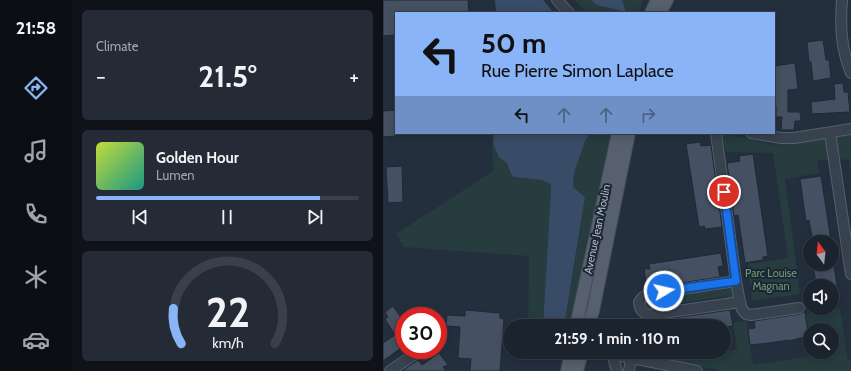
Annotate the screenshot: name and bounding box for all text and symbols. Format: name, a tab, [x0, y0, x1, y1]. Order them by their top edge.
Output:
text: 21:58	[16, 17, 56, 39]
text: 50 m	[481, 26, 546, 60]
icon: left	[415, 28, 467, 80]
text: Climate	[96, 38, 138, 54]
text: 21.5°	[198, 58, 257, 95]
text: Rue Pierre Simon Laplace	[481, 60, 674, 82]
text: −	[96, 63, 106, 90]
text: +	[349, 63, 359, 90]
icon: directions	[22, 74, 50, 102]
icon: left	[511, 104, 533, 126]
icon: ahead	[553, 104, 575, 126]
icon: ahead	[595, 104, 617, 126]
icon: right	[637, 104, 659, 126]
icon: music	[22, 137, 50, 165]
text: Golden Hour	[156, 149, 239, 167]
text: Lumen	[156, 167, 195, 183]
pin	[707, 175, 741, 209]
icon: arrive	[713, 181, 735, 203]
street label: Avenue Jean Moulin	[581, 183, 613, 275]
icon: phone	[22, 200, 50, 228]
icon: previous	[129, 206, 151, 228]
icon: pause	[216, 206, 238, 228]
icon: next	[304, 206, 326, 228]
north arrow	[803, 235, 839, 271]
map controls	[803, 235, 839, 359]
icon: climate	[22, 263, 50, 291]
park label: Parc Louise Magnan	[745, 266, 797, 293]
position arrow	[643, 270, 685, 312]
button: sound	[803, 279, 839, 315]
text: 22	[205, 287, 250, 337]
speed limit sign: 30	[395, 307, 447, 359]
button: search	[803, 323, 839, 359]
icon: car	[22, 326, 50, 354]
text: 21:59 · 1 min · 110 m	[554, 330, 680, 348]
text: km/h	[212, 333, 243, 351]

